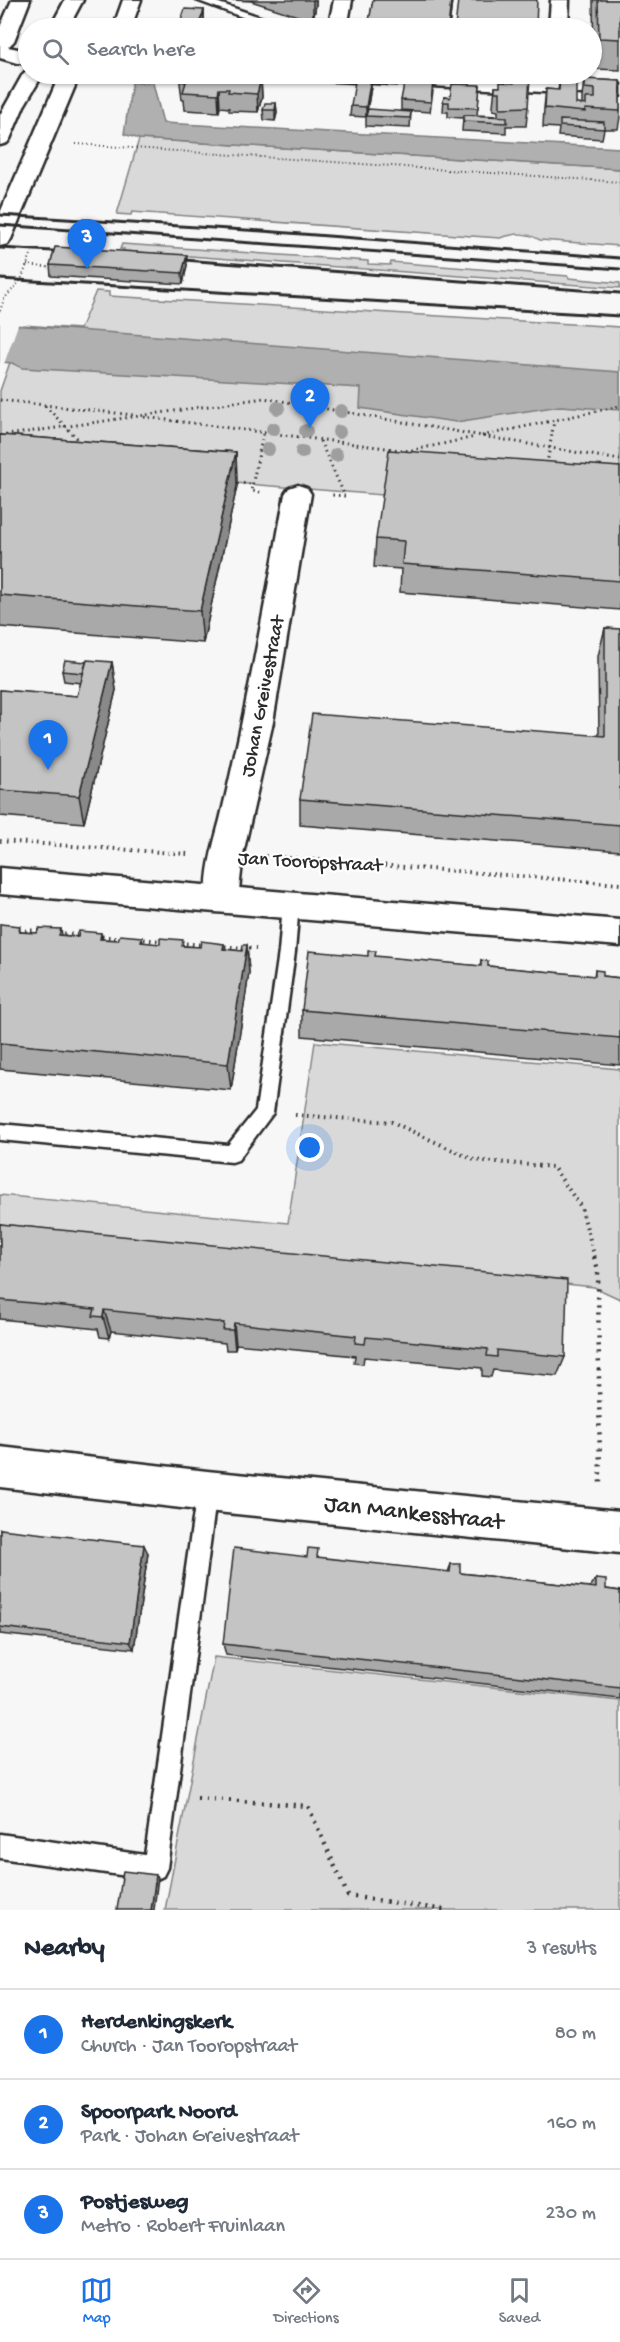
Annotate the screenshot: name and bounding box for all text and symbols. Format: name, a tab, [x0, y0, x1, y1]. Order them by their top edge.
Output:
search box	[18, 18, 602, 84]
icon: search	[39, 35, 72, 68]
text: Search here	[87, 38, 195, 64]
pin: 3	[68, 220, 106, 269]
pin: 2	[290, 378, 330, 428]
street label: Johan Greivestraat	[238, 612, 292, 779]
pin: 1	[28, 720, 68, 770]
street label: Jan Tooropstraat	[237, 848, 384, 879]
your location	[295, 1133, 324, 1162]
street label: Jan Mankesstraat	[323, 1491, 507, 1539]
text: Nearby	[24, 1934, 105, 1965]
text: 3 results	[527, 1938, 596, 1961]
text: Herdenkingskerk	[81, 2010, 232, 2036]
text: 1	[39, 2023, 48, 2046]
text: 80 m	[555, 2023, 596, 2046]
text: Church · Jan Tooropstraat	[81, 2036, 297, 2059]
text: Spoorpark Noord	[81, 2100, 236, 2126]
text: 2	[39, 2113, 48, 2136]
text: 160 m	[547, 2113, 596, 2136]
text: Park · Johan Greivestraat	[81, 2126, 298, 2149]
text: Postjesweg	[81, 2190, 188, 2216]
text: 3	[38, 2203, 49, 2226]
text: 230 m	[546, 2203, 596, 2226]
text: Metro · Robert Fruinlaan	[81, 2216, 285, 2239]
tab: Map	[80, 2274, 113, 2329]
tab: Directions	[273, 2274, 339, 2329]
tab: Saved	[499, 2274, 540, 2329]

